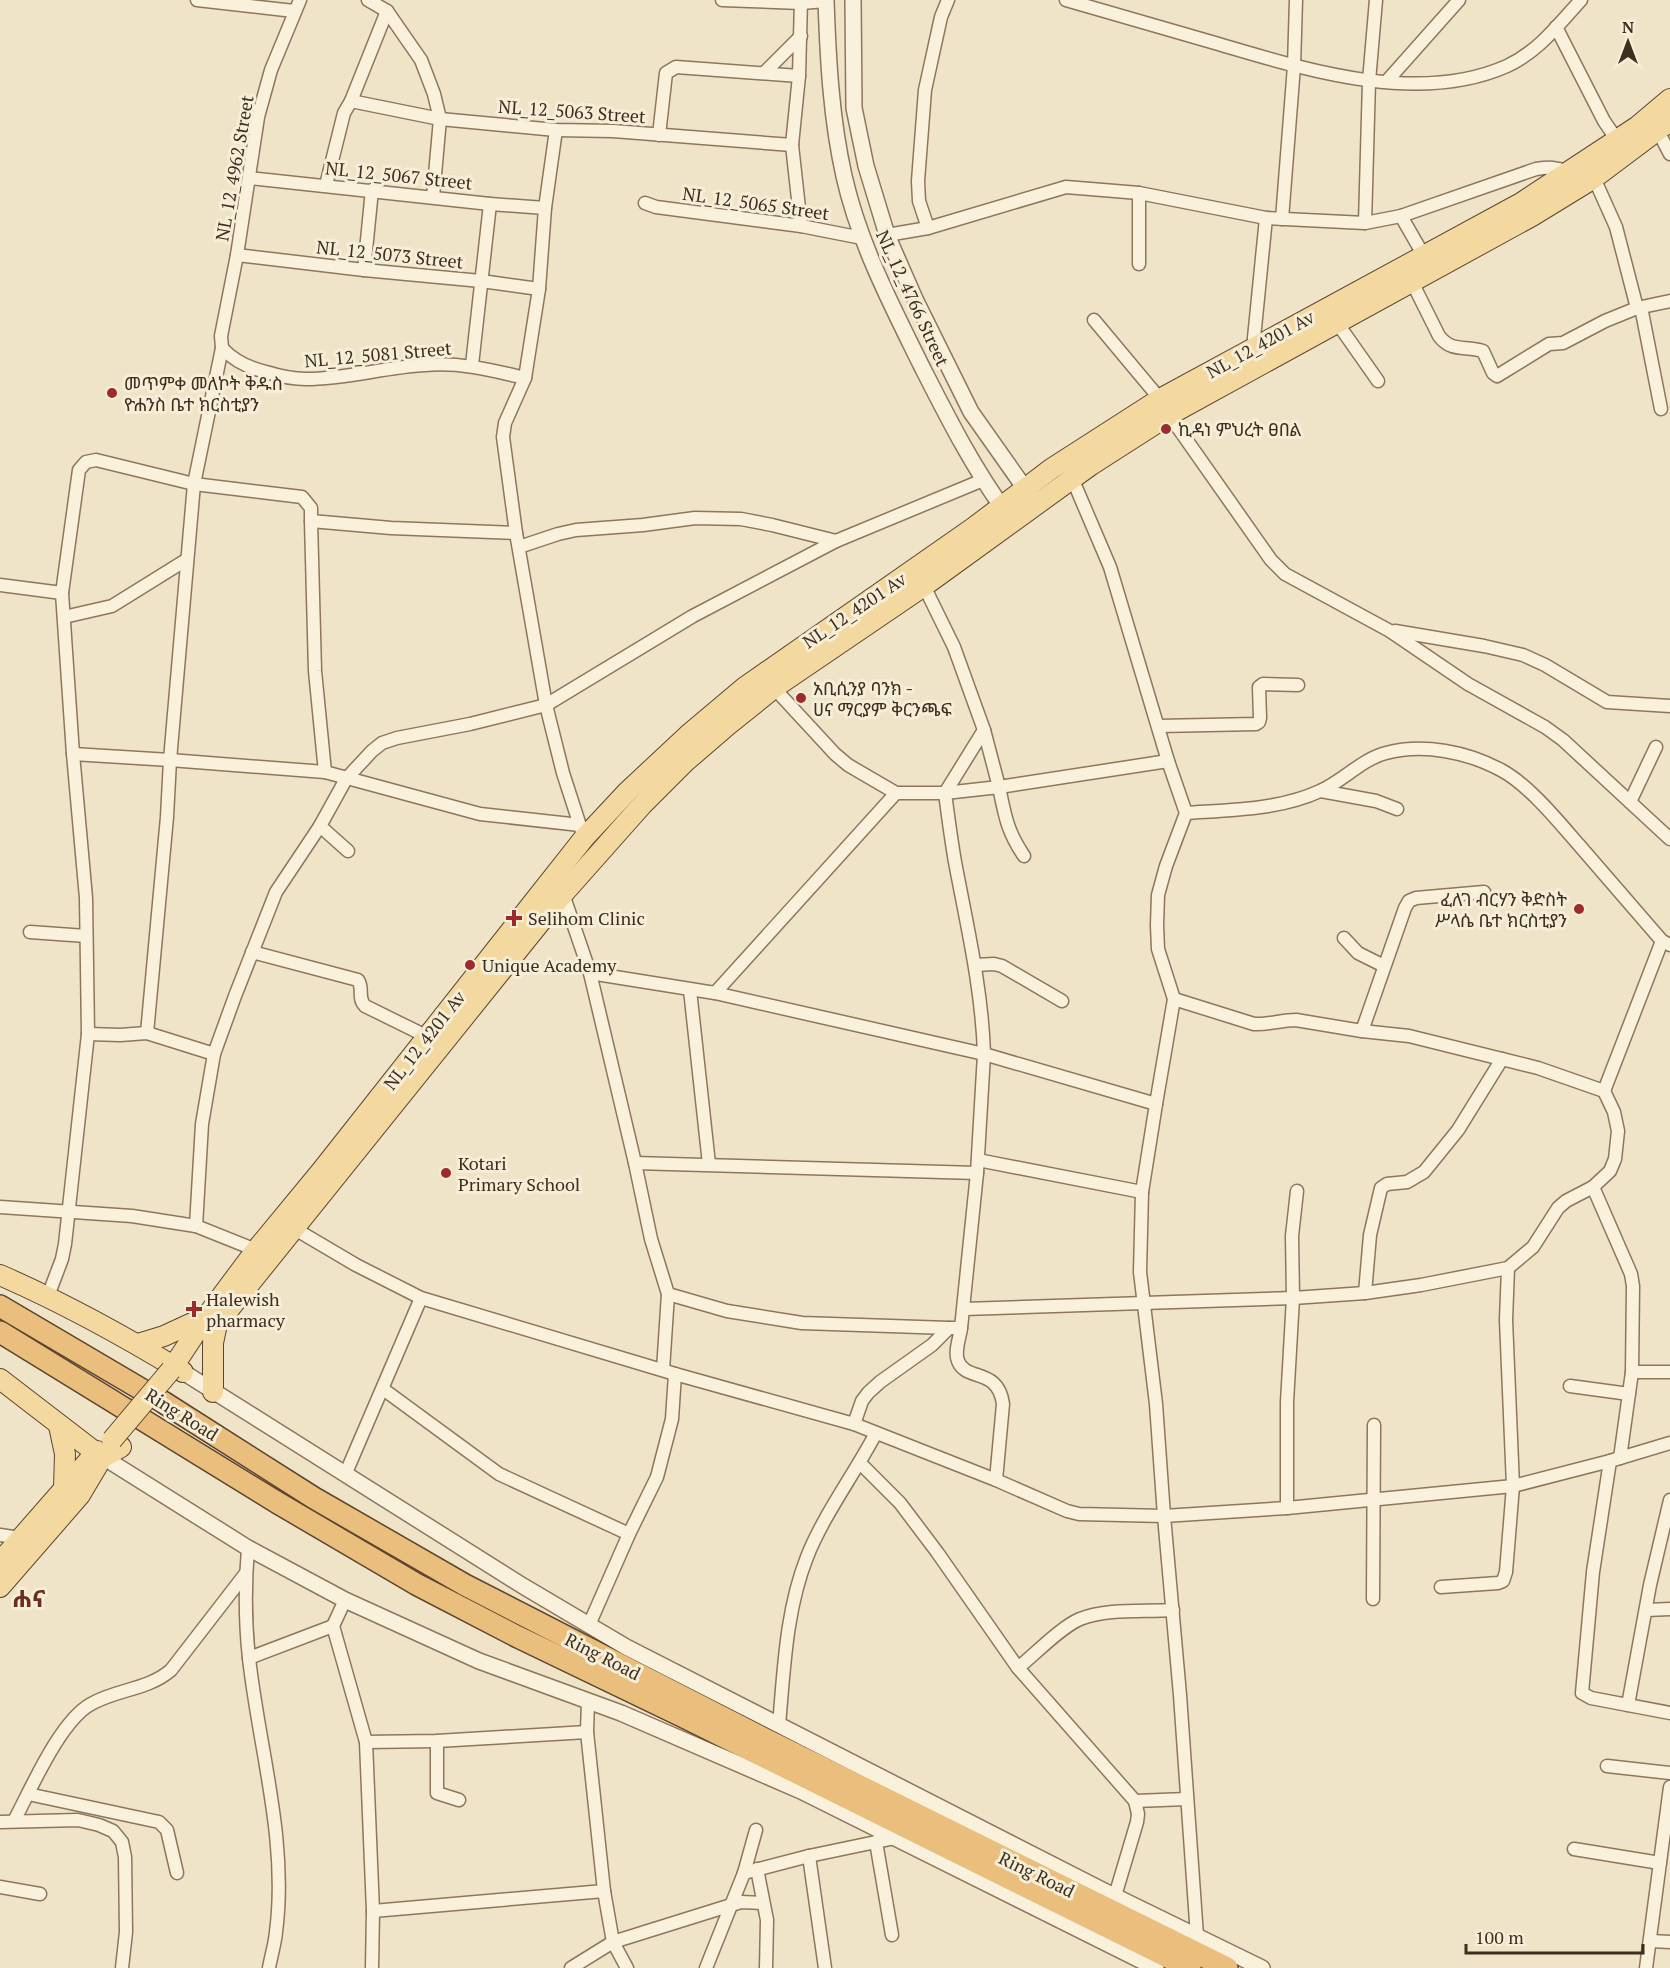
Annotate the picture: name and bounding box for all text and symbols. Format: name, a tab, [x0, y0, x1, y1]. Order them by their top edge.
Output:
north arrow	[1598, 12, 1658, 72]
text: N	[1622, 16, 1634, 38]
street label: NL_12_4962 Street	[209, 93, 259, 243]
street label: NL_12_5063 Street	[497, 94, 647, 128]
street label: NL_12_5067 Street	[324, 155, 474, 195]
street label: NL_12_5065 Street	[681, 181, 831, 225]
street label: NL_12_4766 Street	[871, 226, 955, 370]
street label: NL_12_5073 Street	[315, 234, 465, 274]
street label: NL_12_4201 Av	[1202, 304, 1319, 383]
street label: NL_12_5081 Street	[303, 336, 453, 372]
place label: መጥምቀ መለኮት ቅዱስ ዮሐንስ ቤተ ክርስቲያን	[124, 371, 283, 416]
marker: መጥምቀ መለኮት ቅዱስ ዮሐንስ ቤተ ክርስቲያን	[105, 386, 119, 400]
place label: ኪዳነ ምህረት ፀበል	[1178, 417, 1302, 441]
marker: ኪዳነ ምህረት ፀበል	[1159, 422, 1173, 436]
street label: NL_12_4201 Av	[798, 566, 911, 653]
place label: አቢሲንያ ባንክ - ሀና ማርያም ቅርንጫፍ	[813, 676, 952, 721]
marker: አቢሲንያ ባንክ - ሀና ማርያም ቅርንጫፍ	[794, 691, 808, 705]
place label: ፈለገ ብርሃን ቅድስት ሥላሴ ቤተ ክርስቲያን	[1434, 887, 1567, 932]
marker: ፈለገ ብርሃን ቅድስት ሥላሴ ቤተ ክርስቲያን	[1572, 902, 1586, 916]
place label: Selihom Clinic	[528, 906, 645, 930]
marker: Selihom Clinic	[505, 909, 523, 927]
place label: Unique Academy	[482, 953, 617, 977]
marker: Unique Academy	[463, 958, 477, 972]
street label: NL_12_4201 Av	[378, 985, 471, 1094]
place label: Kotari Primary School	[458, 1151, 580, 1196]
marker: Kotari Primary School	[439, 1166, 453, 1180]
place label: Halewish pharmacy	[206, 1287, 286, 1332]
marker: Halewish pharmacy	[187, 1302, 201, 1316]
street label: Ring Road	[141, 1382, 223, 1446]
district label: ሐና	[13, 1582, 46, 1614]
street label: Ring Road	[561, 1627, 645, 1685]
street label: Ring Road	[995, 1845, 1079, 1903]
scale bar	[1466, 1917, 1643, 1955]
text: 100 m	[1475, 1925, 1524, 1949]

